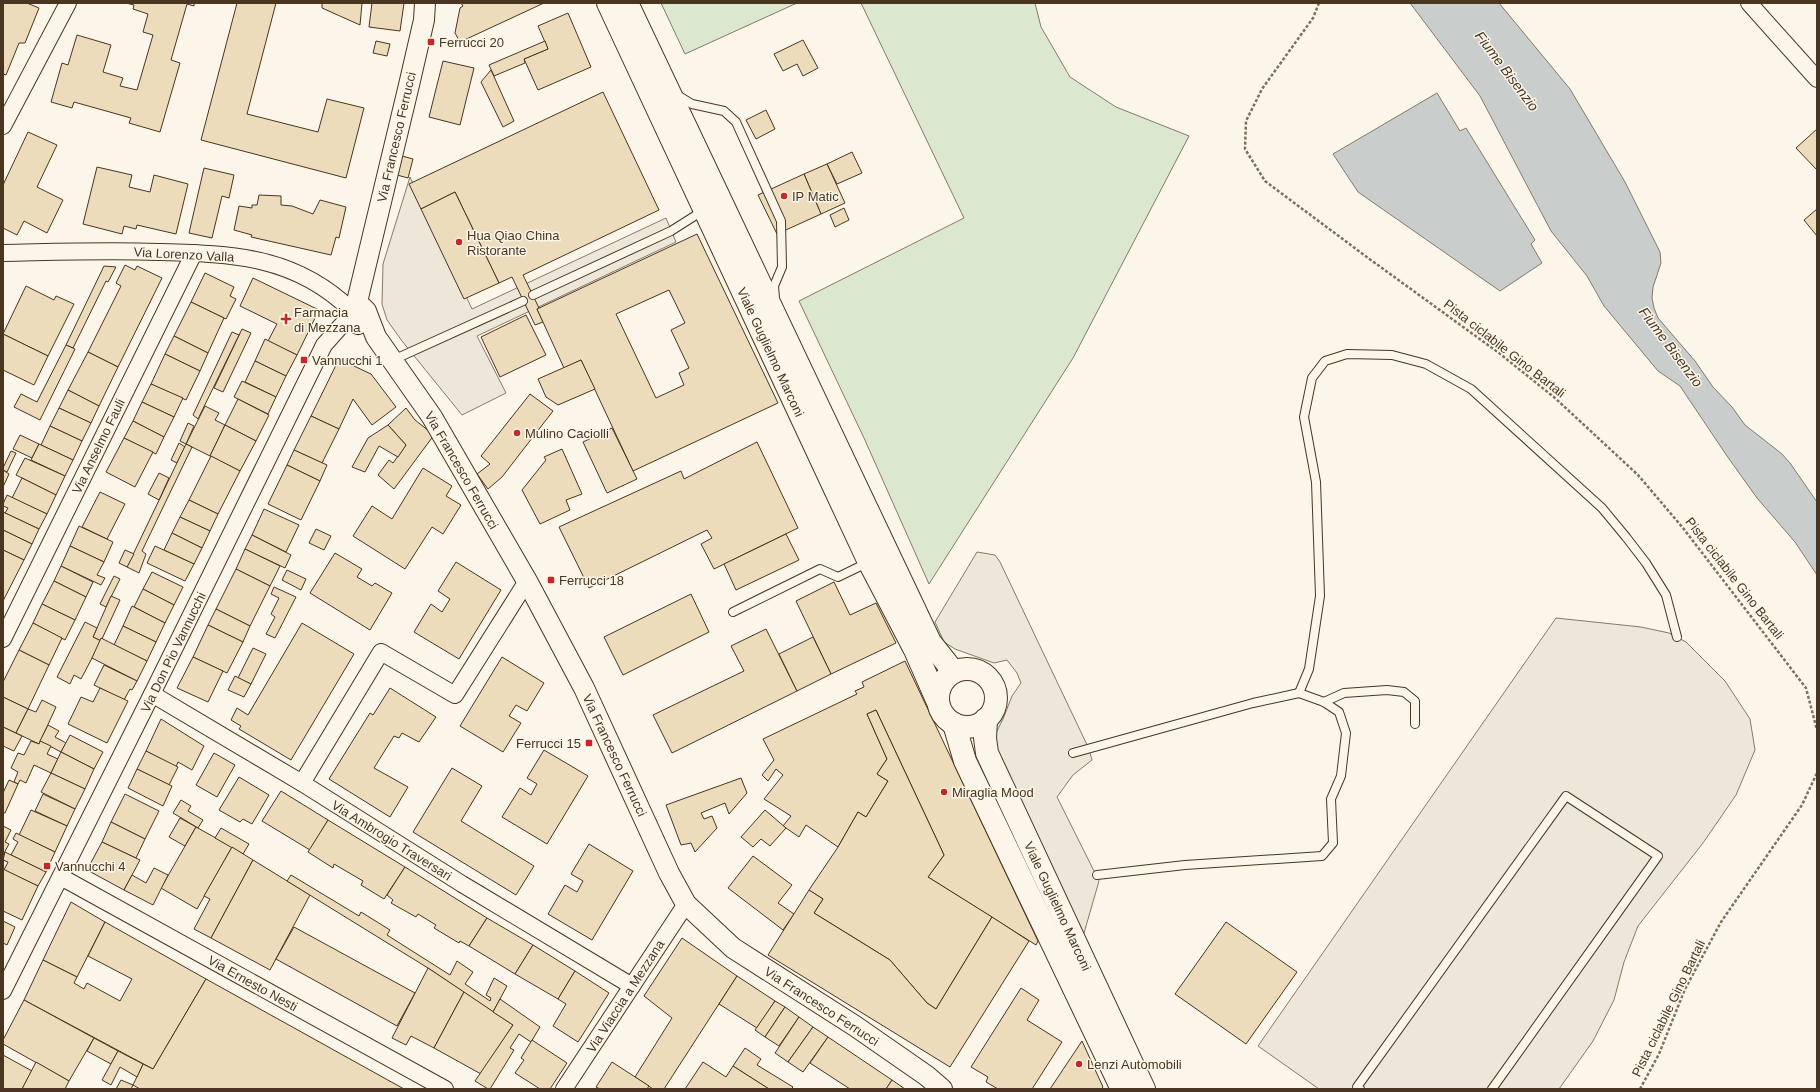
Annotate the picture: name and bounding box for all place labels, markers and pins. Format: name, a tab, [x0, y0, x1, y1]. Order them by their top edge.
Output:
place label: Ferrucci 20	[439, 35, 504, 50]
marker: Ferrucci 20	[426, 37, 436, 47]
place label: IP Matic	[792, 189, 839, 204]
marker: IP Matic	[779, 191, 789, 201]
place label: Hua Qiao China Ristorante	[467, 228, 560, 258]
marker: Hua Qiao China Ristorante	[454, 237, 464, 247]
place label: Farmacia di Mezzana	[294, 305, 361, 335]
marker: Farmacia di Mezzana	[281, 314, 291, 324]
place label: Vannucchi 1	[312, 353, 383, 368]
marker: Vannucchi 1	[299, 355, 309, 365]
place label: Mulino Caciolli	[525, 426, 609, 441]
marker: Mulino Caciolli	[512, 428, 522, 438]
place label: Ferrucci 18	[559, 573, 624, 588]
marker: Ferrucci 18	[546, 575, 556, 585]
place label: Ferrucci 15	[516, 736, 581, 751]
marker: Ferrucci 15	[584, 738, 594, 748]
place label: Miraglia Mood	[952, 785, 1034, 800]
marker: Miraglia Mood	[939, 787, 949, 797]
place label: Vannucchi 4	[55, 859, 126, 874]
marker: Vannucchi 4	[42, 861, 52, 871]
place label: Lenzi Automobili	[1087, 1057, 1182, 1072]
marker: Lenzi Automobili	[1074, 1059, 1084, 1069]

